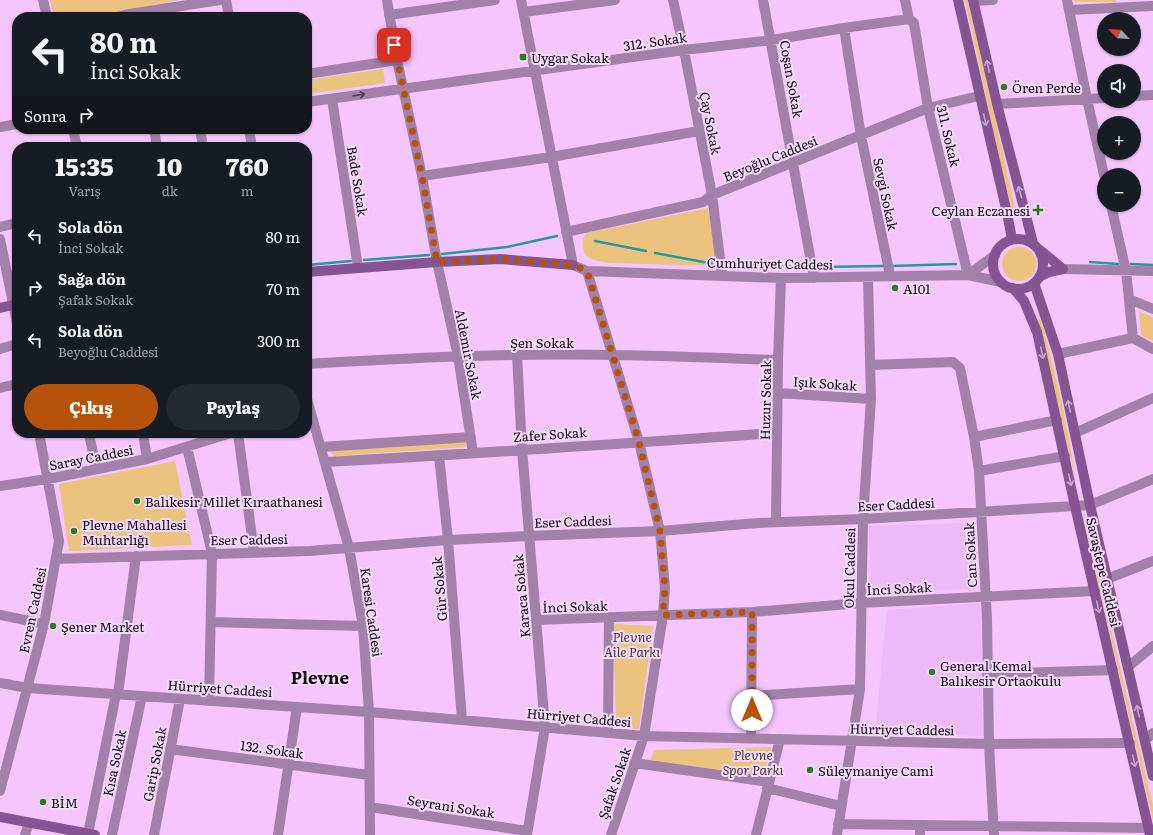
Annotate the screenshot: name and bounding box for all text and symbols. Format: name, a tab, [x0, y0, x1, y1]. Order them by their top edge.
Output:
north arrow	[1097, 12, 1141, 56]
map controls	[1097, 12, 1141, 212]
text: 80 m	[90, 20, 157, 62]
street label: 312. Sokak	[622, 27, 689, 55]
icon: left	[24, 28, 76, 80]
pin	[377, 28, 411, 62]
icon: arrive	[383, 34, 405, 56]
street label: Coşan Sokak	[776, 39, 808, 120]
place label: Uygar Sokak	[531, 48, 610, 67]
marker: Uygar Sokak	[518, 52, 528, 62]
text: İnci Sokak	[90, 58, 180, 85]
one-way arrow	[984, 60, 992, 73]
button: sound	[1097, 64, 1141, 108]
place label: Ören Perde	[1012, 78, 1081, 97]
marker: Ören Perde	[999, 82, 1009, 92]
street label: Çay Sokak	[696, 90, 727, 157]
one-way arrow	[353, 91, 366, 99]
street label: 311. Sokak	[933, 103, 966, 170]
text: Sonra	[24, 104, 67, 127]
icon: right	[75, 104, 97, 126]
one-way arrow	[981, 113, 989, 126]
button: +	[1097, 116, 1141, 160]
street label: Beyoğlu Caddesi	[720, 130, 821, 186]
street label: Bade Sokak	[343, 145, 373, 218]
text: 15:35	[55, 148, 114, 183]
text: 10	[157, 148, 182, 183]
text: 760	[226, 148, 269, 183]
street label: Sevgi Sokak	[869, 156, 903, 233]
button: −	[1097, 168, 1141, 212]
text: Varış	[69, 181, 100, 200]
text: dk	[162, 181, 178, 200]
text: m	[241, 181, 253, 200]
one-way arrow	[1015, 186, 1023, 199]
place label: Ceylan Eczanesi	[932, 201, 1031, 220]
marker: Ceylan Eczanesi	[1033, 205, 1043, 215]
text: Sola dön	[58, 215, 123, 238]
icon: left	[24, 225, 46, 247]
text: 80 m	[266, 225, 300, 248]
text: İnci Sokak	[58, 238, 123, 257]
street label: Cumhuriyet Caddesi	[707, 252, 834, 274]
text: Sağa dön	[58, 267, 126, 290]
icon: right	[24, 277, 46, 299]
text: 70 m	[266, 277, 300, 300]
place label: A101	[903, 279, 931, 298]
marker: A101	[890, 283, 900, 293]
text: Şafak Sokak	[58, 290, 133, 309]
street label: Aldemir Sokak	[451, 307, 487, 402]
text: Sola dön	[58, 319, 123, 342]
icon: left	[24, 329, 46, 351]
text: 300 m	[257, 329, 300, 352]
street label: Şen Sokak	[510, 333, 575, 352]
text: Beyoğlu Caddesi	[58, 342, 158, 361]
one-way arrow	[1039, 346, 1047, 359]
street label: Huzur Sokak	[755, 359, 775, 440]
street label: Işık Sokak	[792, 371, 859, 395]
button: Çıkış	[24, 384, 158, 430]
button: Paylaş	[166, 384, 300, 430]
one-way arrow	[1065, 400, 1073, 413]
street label: Zafer Sokak	[512, 422, 589, 446]
street label: Saray Caddesi	[47, 439, 135, 474]
one-way arrow	[1066, 473, 1074, 486]
place label: Balıkesir Millet Kıraathanesi	[145, 492, 323, 511]
street label: Eser Caddesi	[857, 492, 936, 516]
marker: Balıkesir Millet Kıraathanesi	[132, 496, 142, 506]
street label: Eser Caddesi	[534, 510, 613, 532]
place label: Plevne Mahallesi Muhtarlığı	[82, 515, 188, 549]
street label: Savaştepe Caddesi	[1082, 515, 1126, 629]
street label: Can Sokak	[959, 521, 981, 588]
marker: Plevne Mahallesi Muhtarlığı	[69, 526, 79, 536]
street label: Okul Caddesi	[839, 527, 859, 609]
street label: Eser Caddesi	[210, 529, 289, 549]
street label: Karaca Sokak	[508, 552, 534, 639]
street label: Gür Sokak	[427, 555, 451, 622]
street label: Evren Caddesi	[14, 564, 51, 655]
street label: Karesi Caddesi	[356, 566, 388, 659]
street label: İnci Sokak	[866, 577, 933, 599]
street label: İnci Sokak	[542, 595, 609, 617]
one-way arrow	[1095, 600, 1103, 613]
place label: Şener Market	[61, 617, 145, 636]
marker: Şener Market	[48, 621, 58, 631]
park label: Plevne Aile Parkı	[604, 627, 660, 661]
place label: General Kemal Balıkesir Ortaokulu	[940, 656, 1061, 690]
district label: Plevne	[291, 664, 350, 689]
marker: General Kemal Balıkesir Ortaokulu	[927, 667, 937, 677]
street label: Hürriyet Caddesi	[167, 675, 274, 701]
position arrow	[731, 689, 773, 731]
street label: Hürriyet Caddesi	[526, 703, 633, 731]
one-way arrow	[1134, 705, 1142, 718]
street label: Hürriyet Caddesi	[849, 719, 955, 739]
street label: Garip Sokak	[137, 724, 171, 803]
street label: Kısa Sokak	[98, 727, 131, 798]
street label: 132. Sokak	[239, 735, 306, 763]
street label: Şafak Sokak	[593, 743, 636, 822]
park label: Plevne Spor Parkı	[723, 745, 784, 779]
one-way arrow	[1130, 754, 1138, 767]
place label: Süleymaniye Cami	[818, 761, 934, 780]
marker: Süleymaniye Cami	[805, 765, 815, 775]
street label: Seyrani Sokak	[406, 790, 497, 822]
place label: BİM	[51, 793, 78, 812]
marker: BİM	[38, 797, 48, 807]

